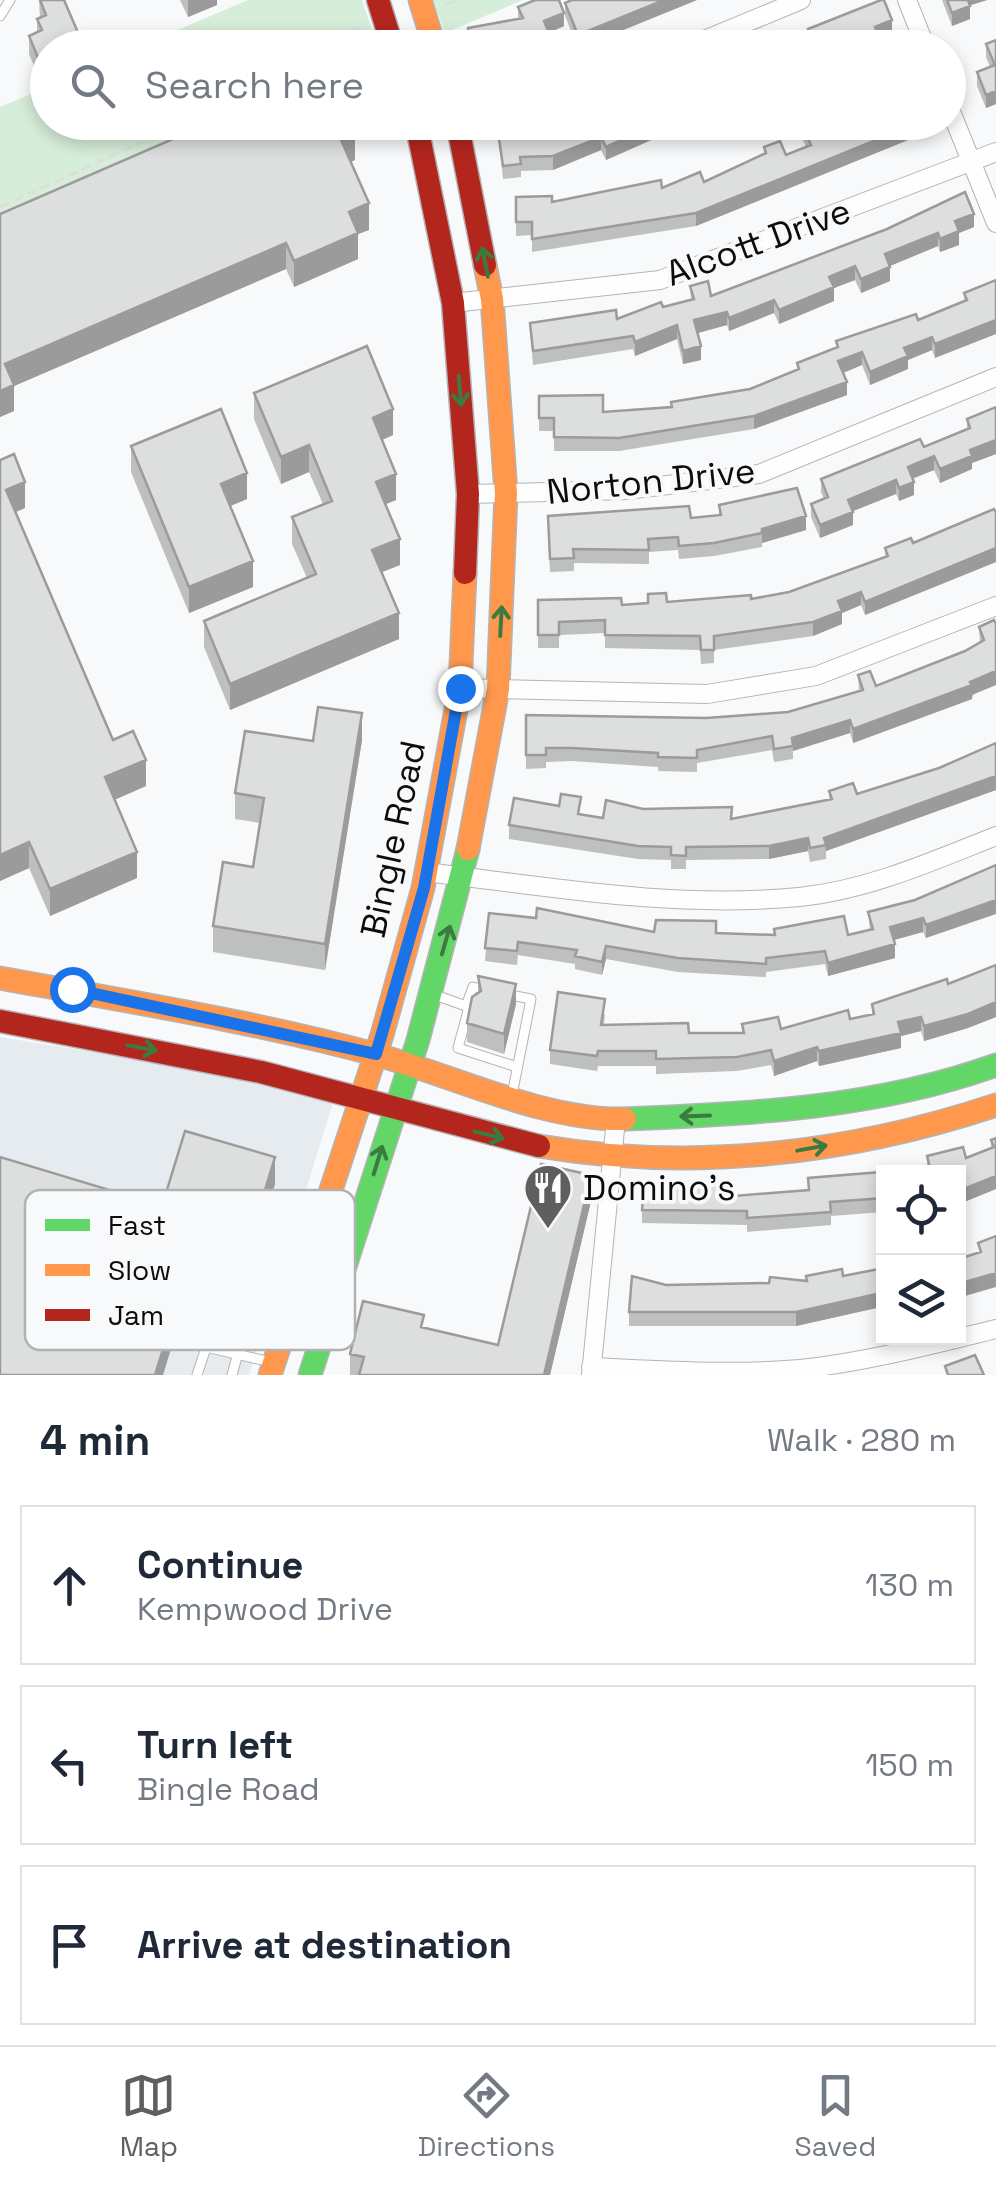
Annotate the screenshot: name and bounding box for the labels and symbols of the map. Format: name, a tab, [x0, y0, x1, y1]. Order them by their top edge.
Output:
street label: Alcott Drive	[660, 188, 856, 296]
one-way arrow	[475, 246, 494, 279]
one-way arrow	[450, 375, 469, 407]
street label: Norton Drive	[545, 448, 757, 514]
one-way arrow	[492, 605, 511, 637]
route end	[438, 666, 484, 712]
street label: Bingle Road	[351, 737, 435, 941]
one-way arrow	[437, 925, 456, 956]
route start	[50, 967, 96, 1013]
one-way arrow	[125, 1039, 157, 1058]
one-way arrow	[679, 1107, 711, 1126]
one-way arrow	[473, 1126, 504, 1145]
one-way arrow	[795, 1138, 828, 1157]
one-way arrow	[371, 1144, 389, 1176]
restaurant icon: Domino's	[522, 1162, 574, 1230]
place label: Domino's	[583, 1166, 736, 1210]
legend	[25, 1190, 355, 1350]
text: Fast	[108, 1207, 166, 1243]
text: Slow	[108, 1252, 171, 1288]
text: Jam	[108, 1297, 164, 1333]

